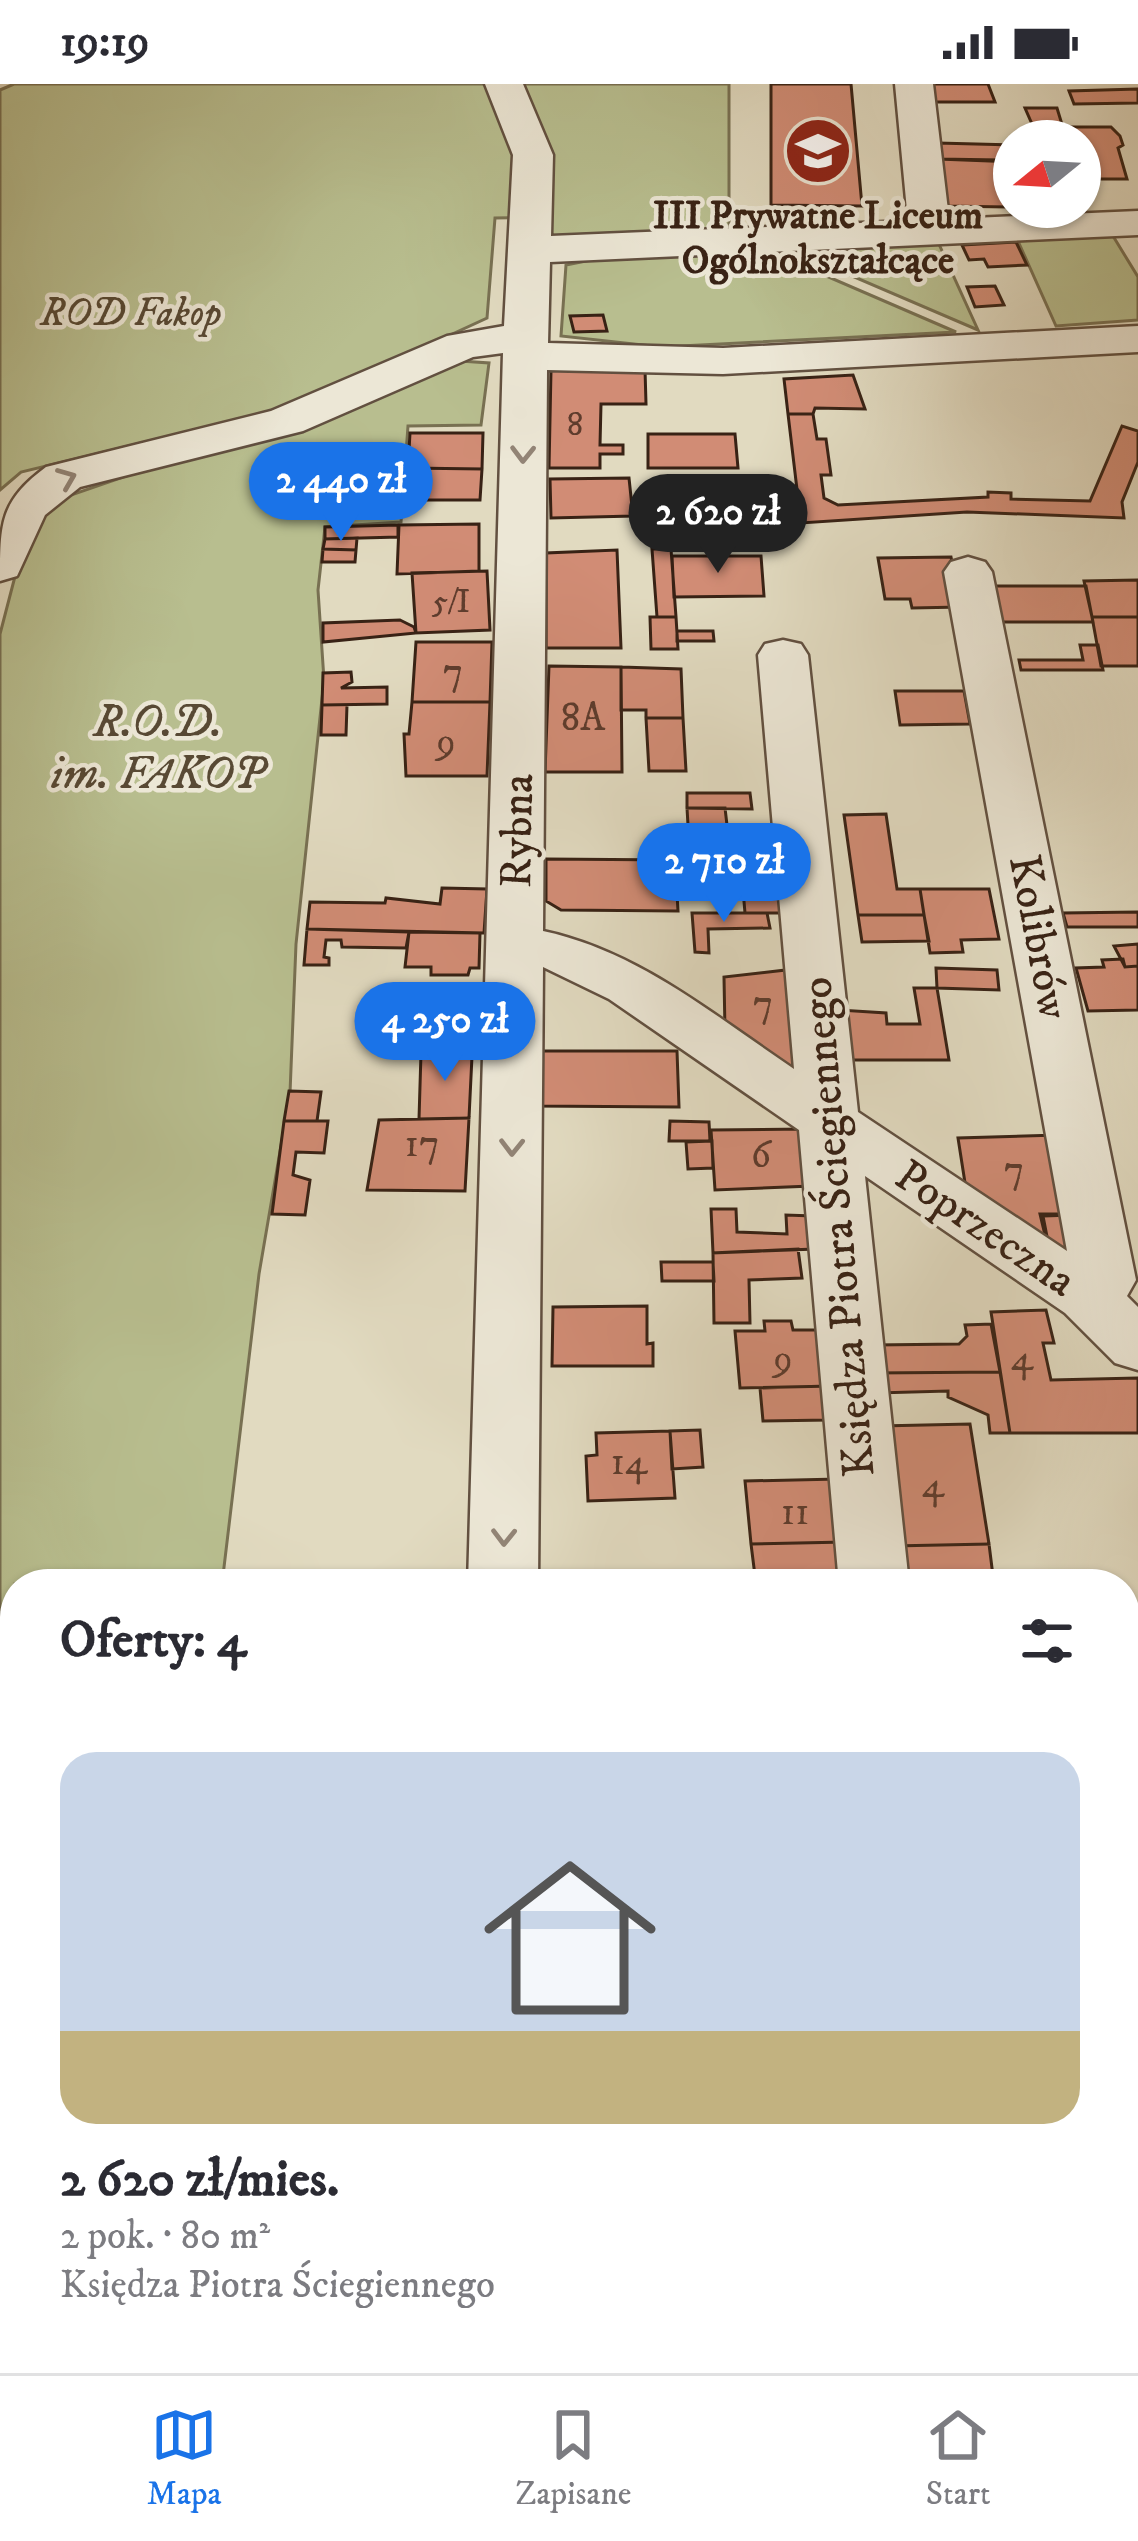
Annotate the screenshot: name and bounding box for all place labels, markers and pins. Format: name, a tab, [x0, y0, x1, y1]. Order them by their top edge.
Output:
school or university icon: III Prywatne Liceum Ogólnokształcące	[783, 116, 853, 186]
place label: III Prywatne Liceum Ogólnokształcące	[653, 192, 983, 286]
pin: 2 440 zł	[217, 442, 465, 544]
pin: 2 620 zł	[594, 474, 842, 576]
pin: 2 710 zł	[600, 823, 848, 925]
pin: 4 250 zł	[321, 982, 569, 1084]

